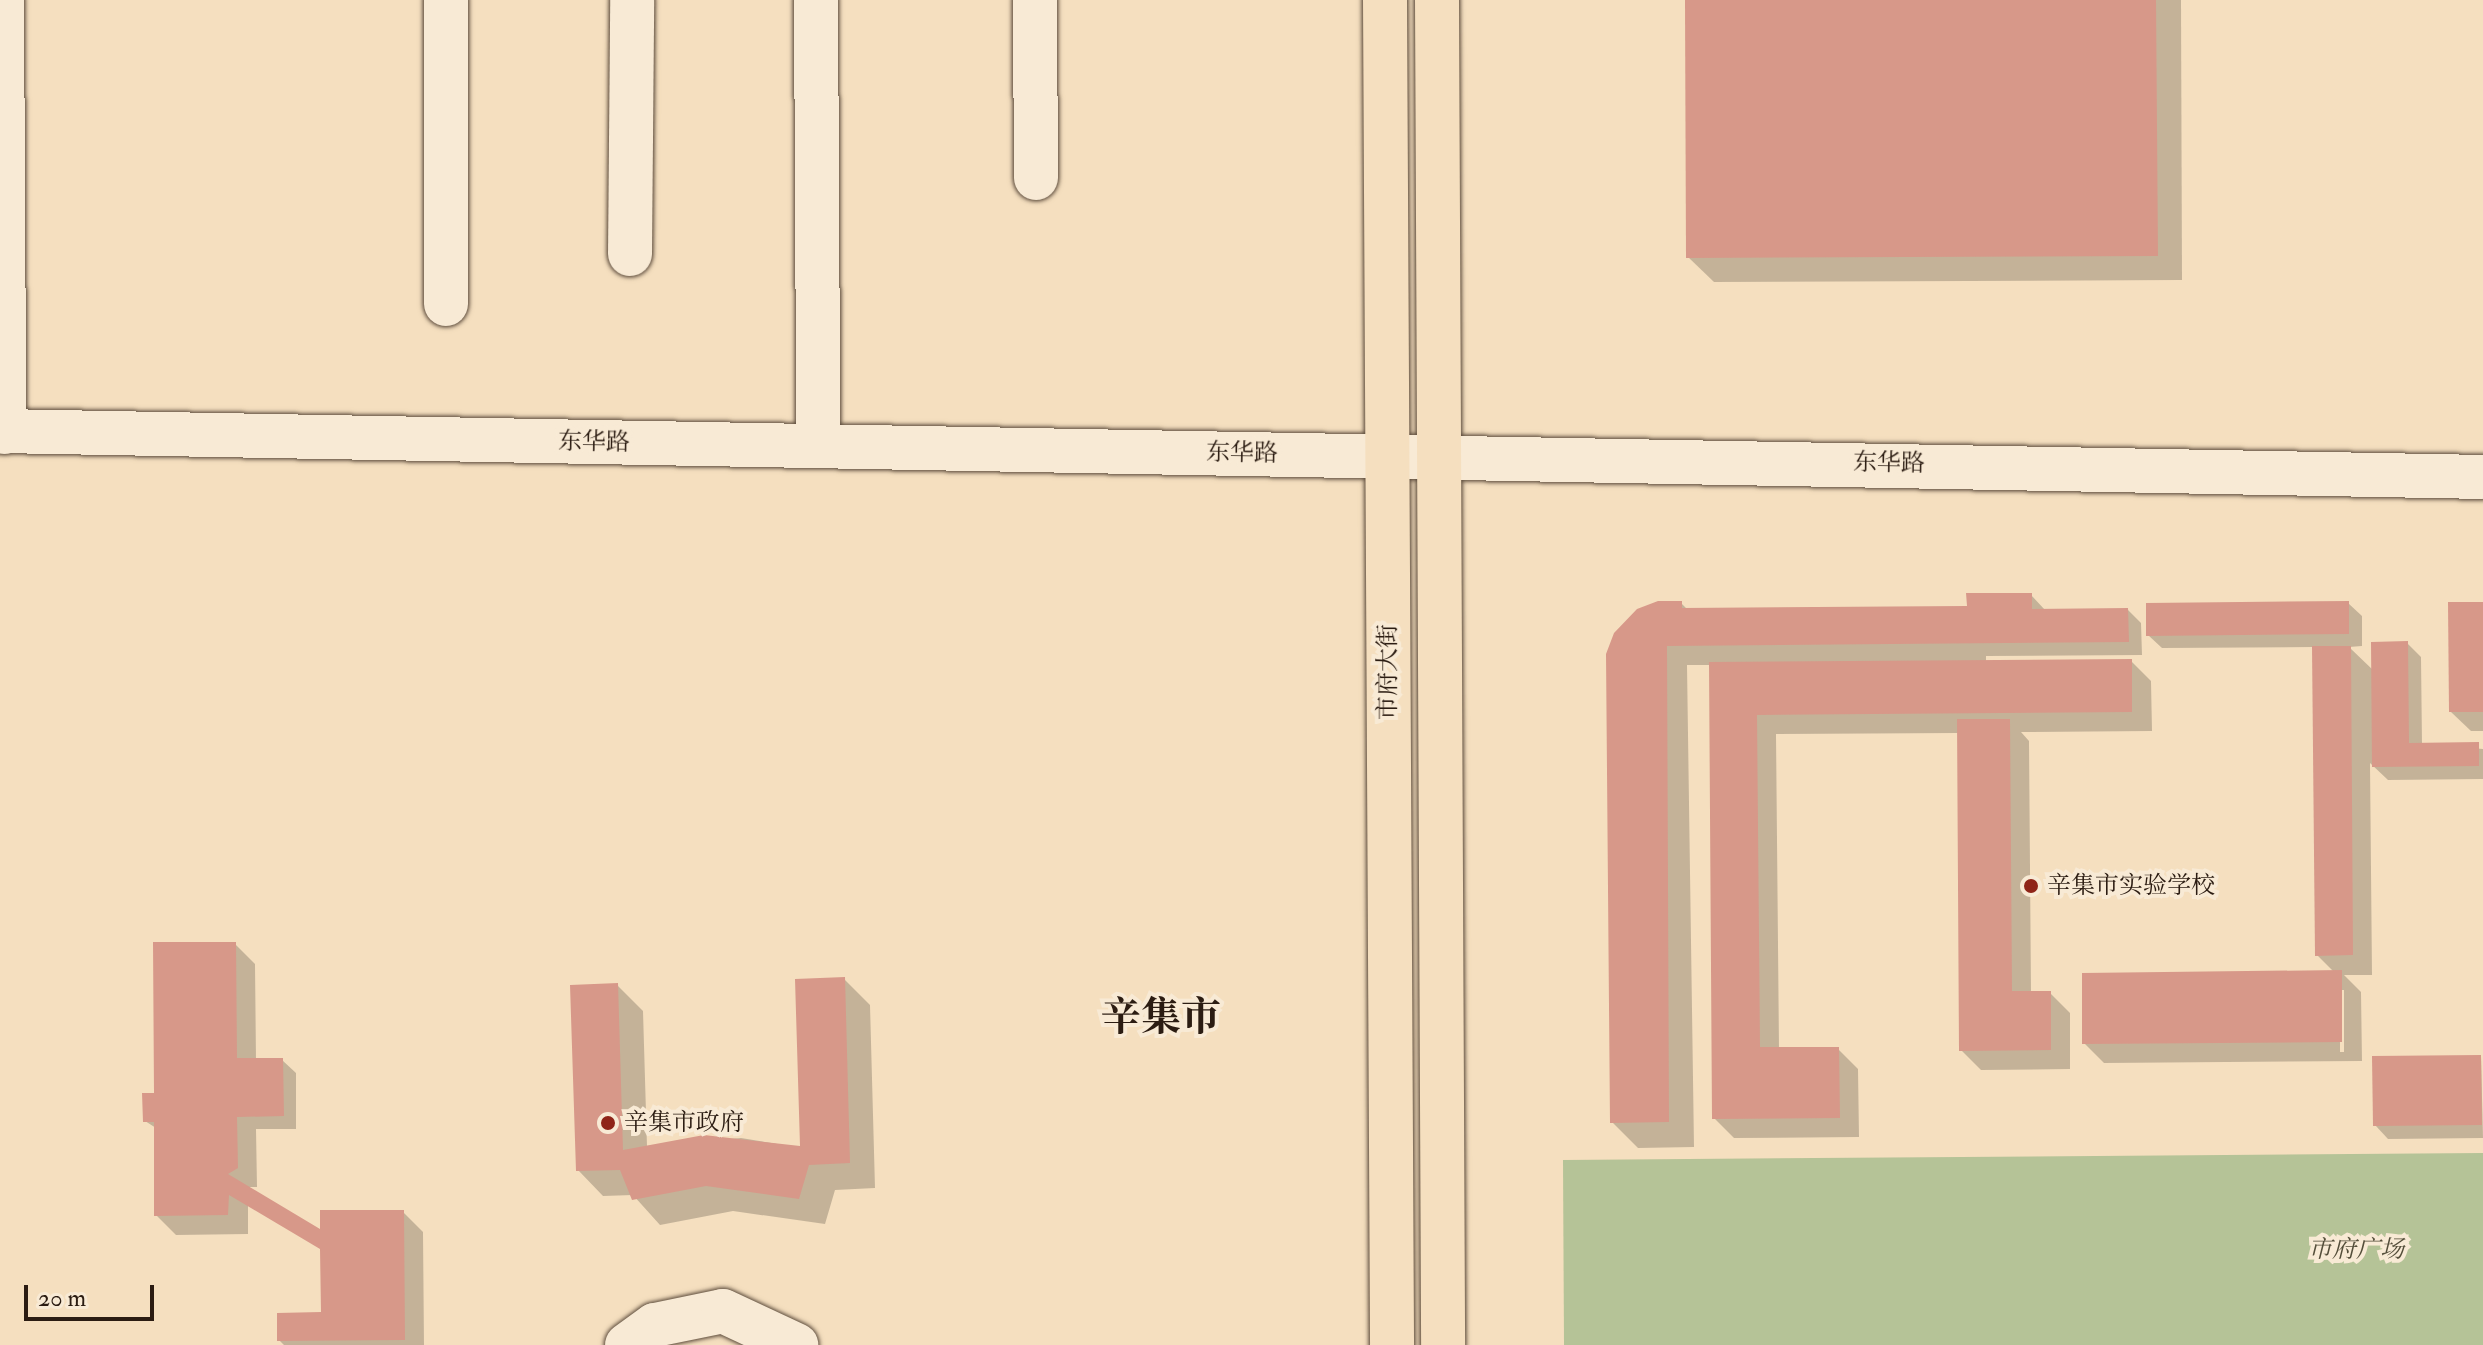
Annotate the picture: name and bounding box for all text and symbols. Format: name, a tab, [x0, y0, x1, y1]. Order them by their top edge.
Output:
street label: 东华路	[558, 427, 630, 457]
street label: 东华路	[1206, 438, 1278, 468]
street label: 东华路	[1853, 448, 1925, 478]
street label: 市府大街	[1374, 624, 1402, 720]
place label: 辛集市实验学校	[2047, 872, 2215, 900]
marker: 辛集市实验学校	[2022, 877, 2040, 895]
district label: 辛集市	[1101, 994, 1221, 1042]
place label: 辛集市政府	[624, 1109, 744, 1137]
marker: 辛集市政府	[599, 1114, 617, 1132]
park label: 市府广场	[2308, 1236, 2404, 1264]
scale bar	[28, 1269, 158, 1319]
text: 20 m	[38, 1283, 86, 1314]

